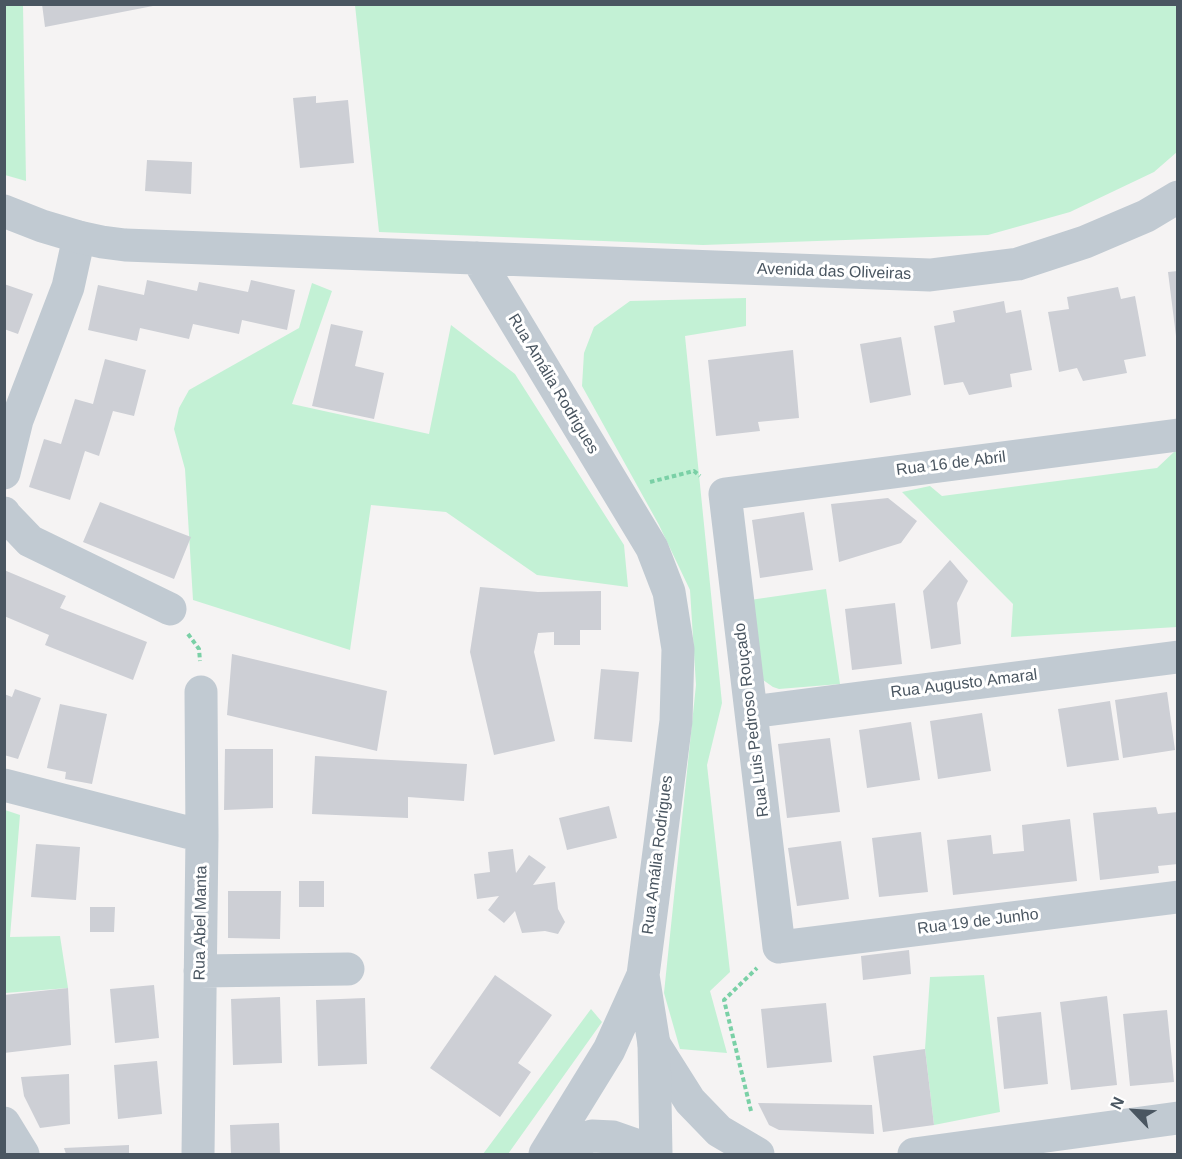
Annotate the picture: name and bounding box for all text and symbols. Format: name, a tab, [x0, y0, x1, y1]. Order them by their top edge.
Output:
street label: Avenida das Oliveiras	[756, 260, 912, 284]
street label: Rua Amália Rodrigues	[504, 310, 602, 458]
street label: Rua 16 de Abril	[895, 448, 1007, 480]
street label: Rua Luis Pedroso Rouçado	[731, 622, 773, 818]
street label: Rua Augusto Amaral	[890, 665, 1038, 703]
street label: Rua Amália Rodrigues	[639, 774, 677, 936]
street label: Rua Abel Manta	[190, 865, 212, 981]
street label: Rua 19 de Junho	[916, 905, 1040, 939]
north arrow	[1104, 1081, 1164, 1141]
text: N	[1107, 1094, 1127, 1112]

